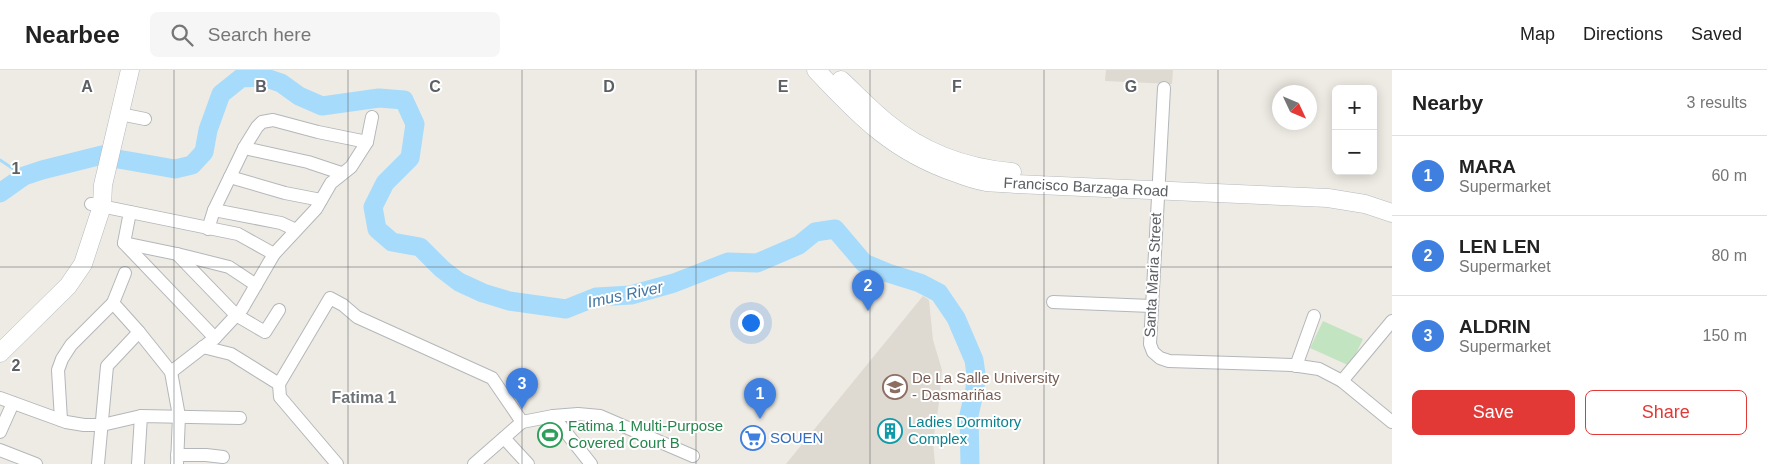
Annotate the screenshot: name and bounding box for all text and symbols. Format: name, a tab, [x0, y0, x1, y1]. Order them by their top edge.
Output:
search box	[150, 12, 500, 57]
text: Nearbee	[25, 21, 120, 48]
icon: search	[168, 21, 196, 49]
text: Search here	[208, 24, 311, 45]
text: Map	[1520, 24, 1555, 44]
text: Directions	[1583, 24, 1663, 44]
text: Saved	[1691, 24, 1742, 44]
text: A	[81, 78, 93, 95]
text: B	[255, 78, 267, 95]
text: C	[429, 78, 441, 95]
text: D	[603, 78, 615, 95]
text: E	[778, 78, 789, 95]
text: F	[952, 78, 962, 95]
text: G	[1125, 78, 1137, 95]
north arrow	[1272, 85, 1317, 130]
map controls	[1332, 85, 1377, 175]
button: +	[1332, 85, 1377, 130]
text: Nearby	[1412, 91, 1483, 114]
text: 3 results	[1687, 94, 1747, 111]
button: −	[1332, 130, 1377, 175]
text: MARA	[1459, 156, 1516, 177]
text: 1	[12, 160, 21, 177]
text: 1	[1424, 167, 1432, 184]
text: 60 m	[1711, 167, 1747, 184]
street label: Francisco Barzaga Road	[1003, 174, 1169, 199]
text: Supermarket	[1459, 178, 1551, 195]
street label: Santa Maria Street	[1141, 211, 1164, 338]
text: LEN LEN	[1459, 236, 1540, 257]
text: 2	[1424, 247, 1432, 264]
text: 80 m	[1711, 247, 1747, 264]
text: Supermarket	[1459, 258, 1551, 275]
pin: 2	[852, 270, 884, 311]
water label: Imus River	[586, 278, 665, 311]
your location	[738, 310, 764, 336]
text: ALDRIN	[1459, 316, 1531, 337]
text: 3	[1424, 327, 1432, 344]
text: 150 m	[1703, 327, 1747, 344]
text: Supermarket	[1459, 338, 1551, 355]
text: 2	[12, 357, 21, 374]
pin: 3	[506, 368, 538, 409]
place label: De La Salle University - Dasmariñas	[912, 369, 1060, 403]
school or university icon: De La Salle University - Dasmariñas	[882, 374, 908, 400]
pin: 1	[744, 378, 776, 419]
district label: Fatima 1	[332, 389, 397, 406]
button: Save	[1412, 390, 1575, 435]
button: Share	[1585, 390, 1747, 435]
place label: Ladies Dormitory Complex	[908, 413, 1022, 447]
place label: Fatima 1 Multi-Purpose Covered Court B	[568, 417, 723, 451]
building icon: Ladies Dormitory Complex	[877, 418, 903, 444]
sports icon: Fatima 1 Multi-Purpose Covered Court B	[537, 422, 563, 448]
supermarket icon: SOUEN	[740, 425, 766, 451]
place label: SOUEN	[770, 429, 823, 446]

